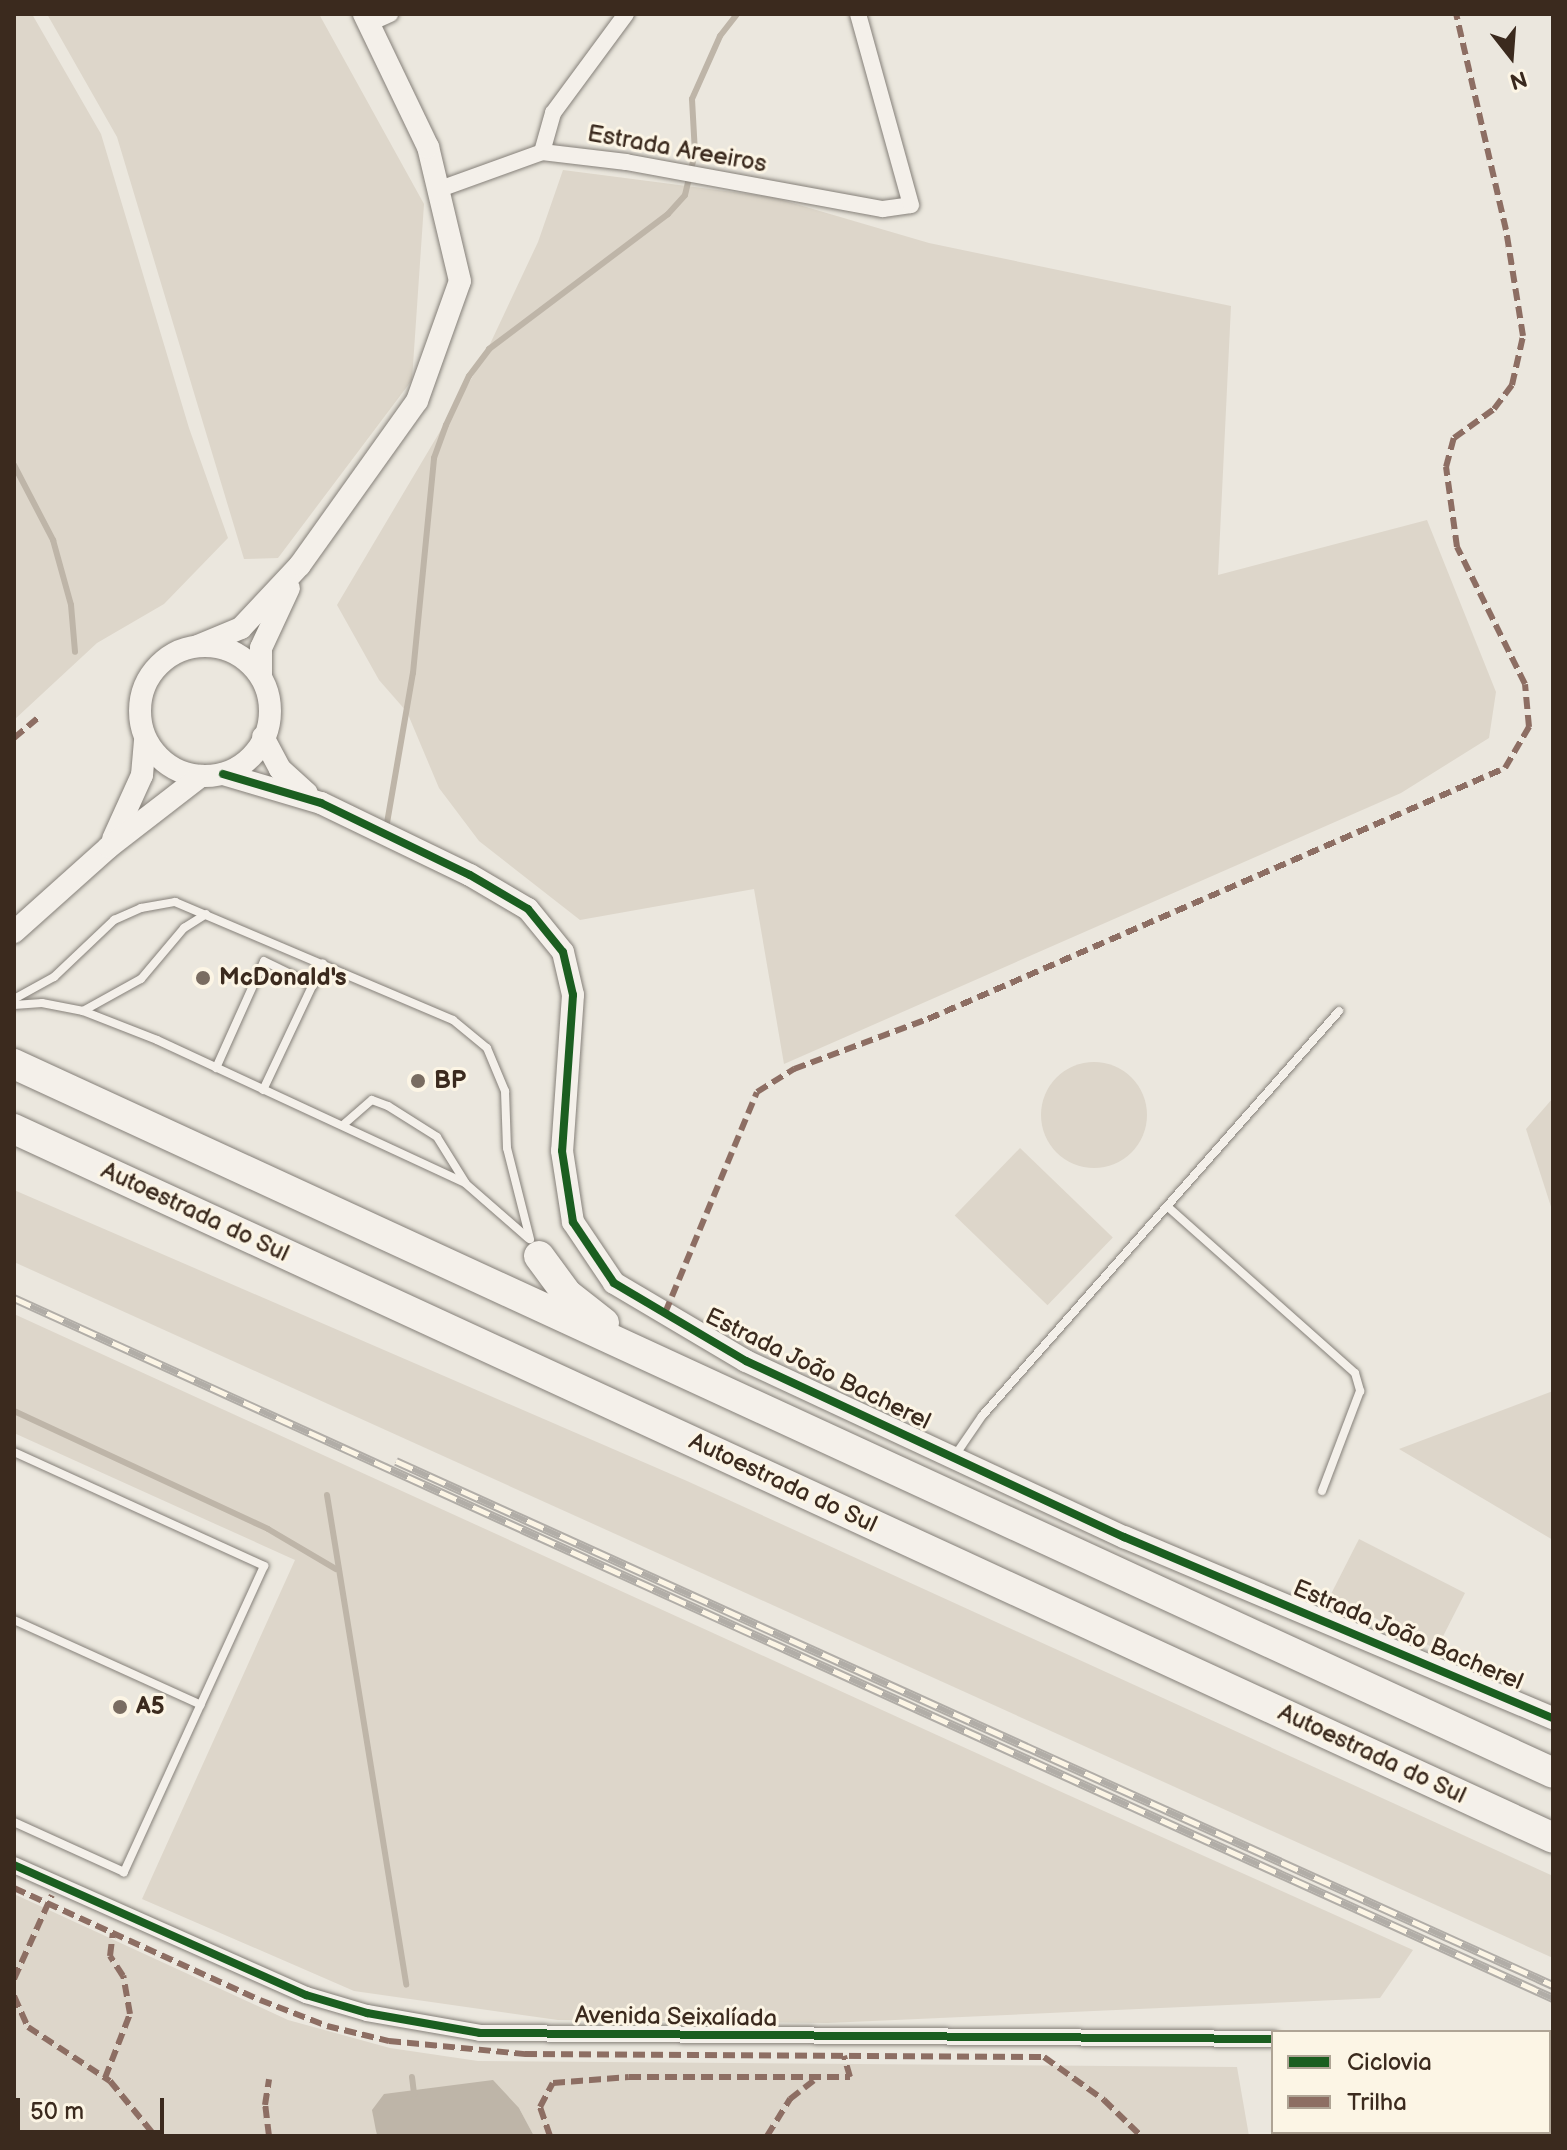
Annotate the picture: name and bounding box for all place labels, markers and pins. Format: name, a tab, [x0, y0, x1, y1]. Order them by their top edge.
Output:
place label: McDonald's	[219, 964, 347, 992]
marker: McDonald's	[194, 969, 212, 987]
place label: BP	[434, 1067, 466, 1095]
marker: BP	[409, 1072, 427, 1090]
place label: A5	[136, 1693, 165, 1721]
marker: A5	[111, 1698, 129, 1716]

